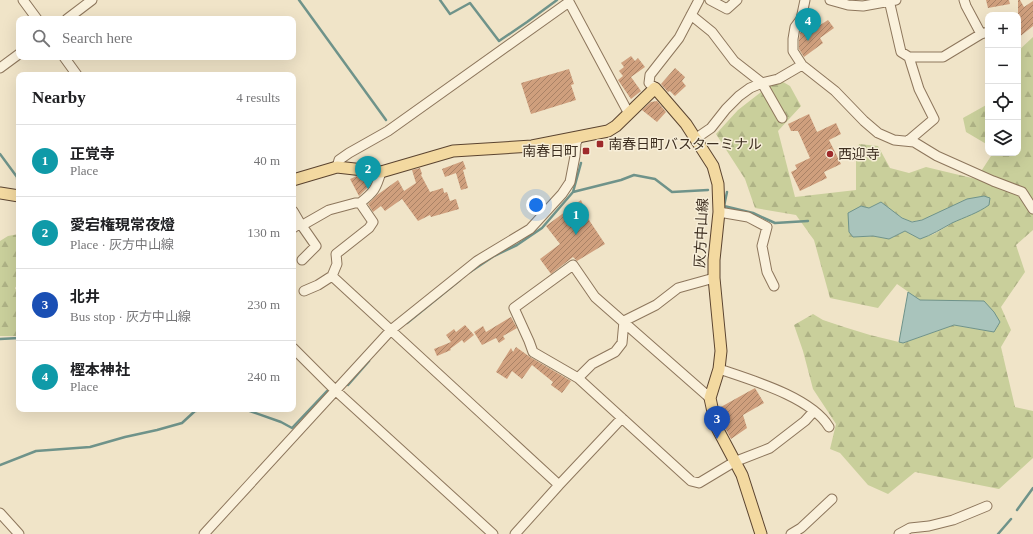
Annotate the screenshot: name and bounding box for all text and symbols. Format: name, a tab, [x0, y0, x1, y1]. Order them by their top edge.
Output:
pin: 4	[795, 8, 821, 41]
map controls	[985, 12, 1021, 156]
button: +	[985, 12, 1021, 48]
search box	[16, 16, 296, 60]
icon: search	[30, 27, 52, 49]
text: Search here	[62, 30, 132, 46]
button: −	[985, 48, 1021, 84]
button: locate	[985, 84, 1021, 120]
text: Nearby	[32, 88, 86, 107]
text: 4 results	[236, 90, 280, 105]
button: layers	[985, 120, 1021, 156]
place label: 南春日町バスターミナル	[608, 137, 762, 152]
marker: 南春日町バスターミナル	[595, 139, 605, 149]
place label: 南春日町	[522, 144, 578, 159]
text: 正覚寺	[70, 146, 115, 162]
marker: 南春日町	[581, 146, 591, 156]
place label: 西迎寺	[838, 147, 880, 162]
marker: 西迎寺	[825, 149, 835, 159]
text: 1	[42, 153, 48, 168]
text: 40 m	[254, 153, 280, 168]
pin: 2	[355, 156, 381, 189]
text: Place	[70, 163, 98, 178]
your location	[526, 195, 546, 215]
street label: 灰方中山線	[692, 198, 711, 268]
pin: 1	[563, 202, 589, 235]
text: 愛宕権現常夜燈	[70, 217, 175, 233]
text: 2	[42, 225, 48, 240]
text: 130 m	[247, 225, 280, 240]
text: Place · 灰方中山線	[70, 237, 174, 252]
text: 北井	[70, 289, 100, 305]
text: 3	[42, 297, 48, 312]
text: 230 m	[247, 297, 280, 312]
text: Bus stop · 灰方中山線	[70, 309, 191, 324]
text: 樫本神社	[70, 362, 130, 378]
text: 4	[42, 369, 48, 384]
text: 240 m	[247, 369, 280, 384]
text: Place	[70, 379, 98, 394]
pin: 3	[704, 406, 730, 439]

